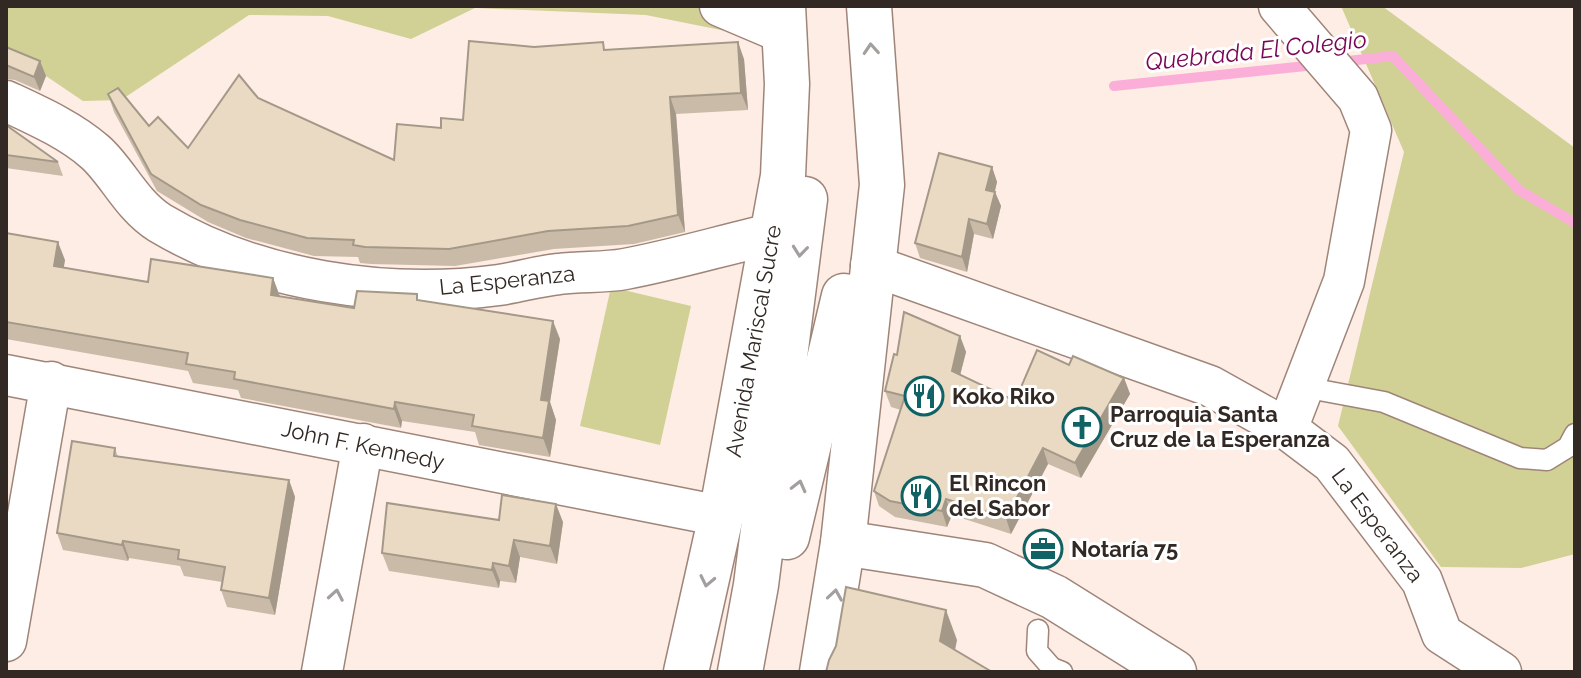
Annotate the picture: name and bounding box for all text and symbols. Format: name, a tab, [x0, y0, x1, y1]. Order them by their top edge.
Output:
water label: Quebrada El Colegio	[1144, 24, 1368, 77]
one-way arrow	[863, 42, 880, 55]
street label: Avenida Mariscal Sucre	[720, 223, 786, 459]
one-way arrow	[791, 245, 808, 258]
street label: La Esperanza	[438, 260, 576, 300]
restaurant icon: Koko Riko	[903, 375, 945, 417]
place label: Koko Riko	[952, 383, 1055, 409]
place label: Parroquia Santa Cruz de la Esperanza	[1110, 401, 1330, 452]
church icon: Parroquia Santa Cruz de la Esperanza	[1061, 406, 1103, 448]
street label: John F. Kennedy	[279, 415, 447, 475]
street label: La Esperanza	[1327, 463, 1429, 587]
place label: El Rincon del Sabor	[949, 470, 1050, 521]
restaurant icon: El Rincon del Sabor	[900, 475, 942, 517]
one-way arrow	[790, 480, 807, 494]
office icon: Notaría 75	[1022, 528, 1064, 570]
place label: Notaría 75	[1071, 536, 1178, 562]
one-way arrow	[699, 573, 716, 587]
one-way arrow	[327, 588, 344, 602]
one-way arrow	[825, 588, 842, 602]

